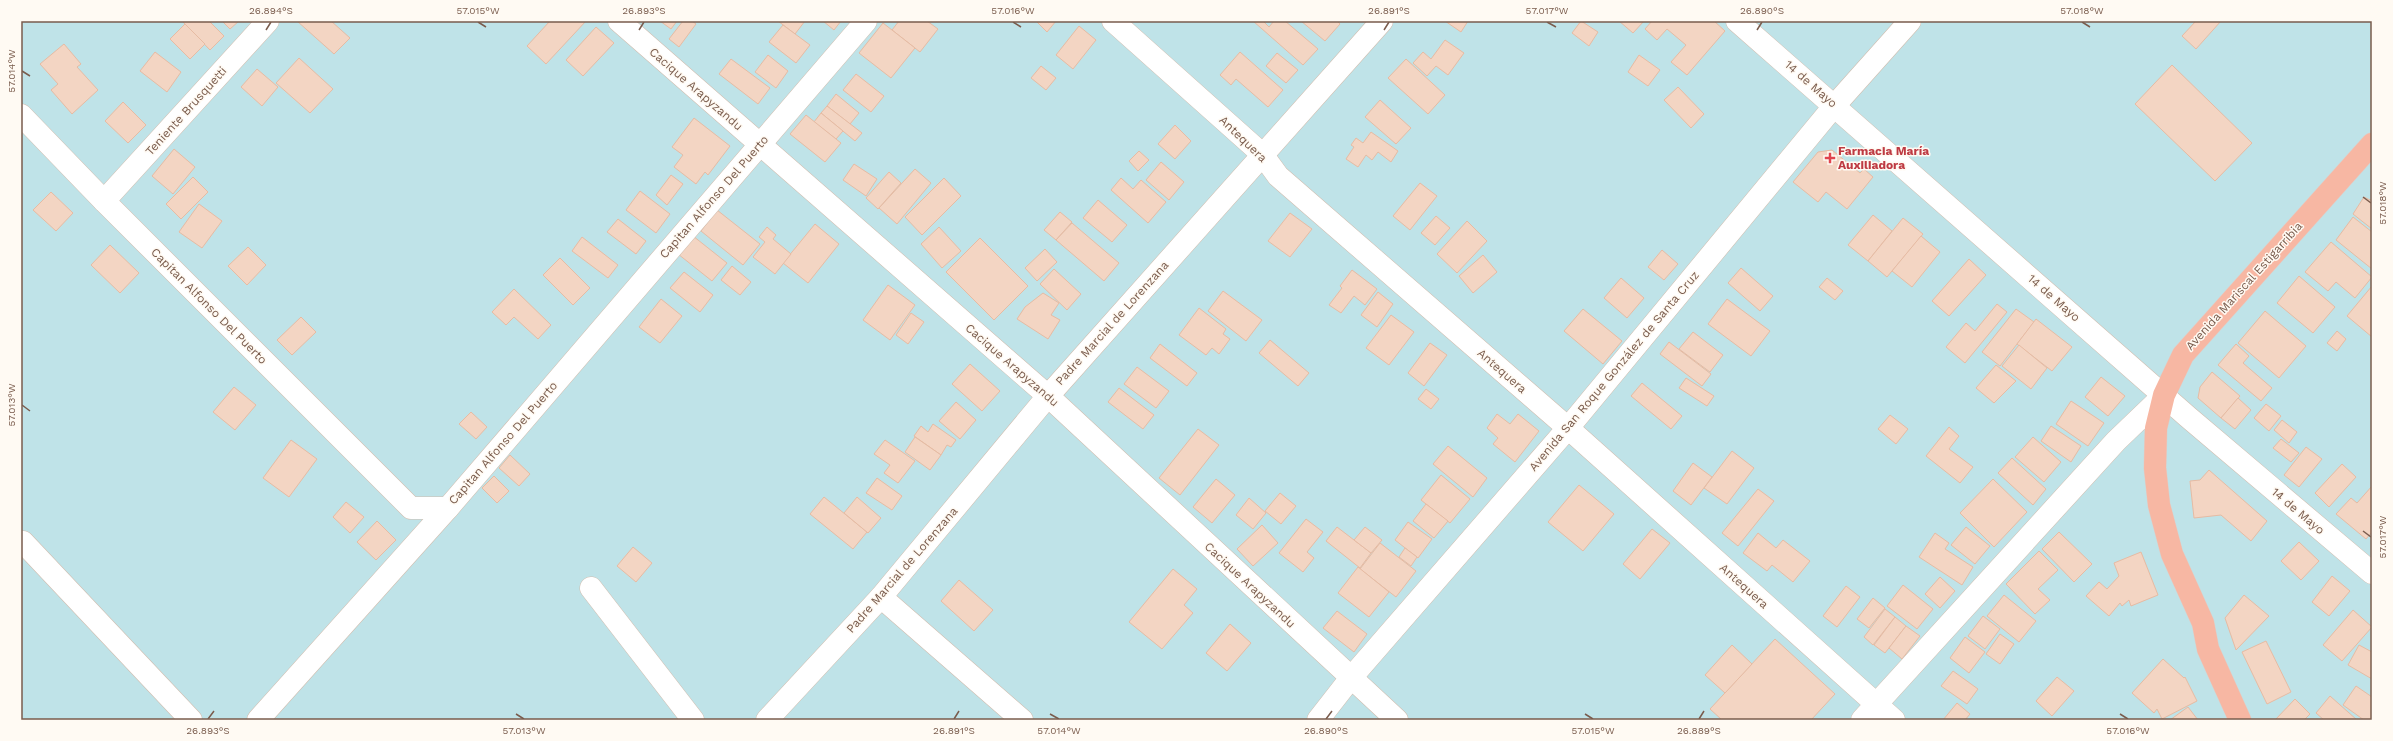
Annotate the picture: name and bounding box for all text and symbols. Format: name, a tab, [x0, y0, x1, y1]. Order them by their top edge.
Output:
text: 26.894°S	[249, 5, 293, 16]
text: 57.015°W	[456, 5, 500, 16]
text: 26.893°S	[622, 5, 666, 16]
text: 57.016°W	[991, 5, 1035, 16]
text: 26.891°S	[1368, 5, 1410, 16]
text: 57.017°W	[1526, 5, 1569, 16]
text: 26.890°S	[1740, 5, 1784, 16]
text: 57.018°W	[2060, 5, 2104, 16]
street label: Cacique Arapyzandu	[647, 45, 745, 133]
text: 57.014°W	[6, 49, 17, 93]
street label: 14 de Mayo	[1782, 58, 1840, 110]
street label: Teniente Brusquetti	[143, 64, 229, 158]
street label: Antequera	[1216, 113, 1270, 165]
street label: Capitan Alfonso Del Puerto	[657, 133, 771, 261]
place label: Farmacia María Auxiliadora	[1838, 144, 1929, 172]
marker: Farmacia María Auxiliadora	[1825, 153, 1835, 163]
text: 57.018°W	[2377, 181, 2388, 225]
street label: Avenida Mariscal Estigarribia	[2183, 219, 2305, 353]
street label: Capitan Alfonso Del Puerto	[148, 245, 270, 367]
street label: Padre Marcial de Lorenzana	[1052, 258, 1172, 388]
street label: Avenida San Roque González de Santa Cruz	[1526, 268, 1702, 474]
street label: 14 de Mayo	[2025, 272, 2083, 324]
street label: Cacique Arapyzandu	[963, 321, 1061, 409]
street label: Antequera	[1475, 346, 1530, 396]
street label: Capitan Alfonso Del Puerto	[446, 379, 560, 507]
text: 57.013°W	[6, 383, 17, 427]
street label: 14 de Mayo	[2269, 485, 2327, 537]
street label: Padre Marcial de Lorenzana	[843, 504, 961, 636]
text: 57.017°W	[2377, 515, 2388, 558]
street label: Cacique Arapyzandu	[1202, 539, 1298, 631]
street label: Antequera	[1717, 561, 1771, 612]
text: 26.893°S	[186, 725, 230, 736]
text: 57.013°W	[502, 725, 546, 736]
text: 26.891°S	[933, 725, 975, 736]
text: 57.014°W	[1037, 725, 1081, 736]
text: 26.890°S	[1304, 725, 1348, 736]
text: 57.015°W	[1571, 725, 1615, 736]
text: 26.889°S	[1677, 725, 1721, 736]
text: 57.016°W	[2106, 725, 2150, 736]

